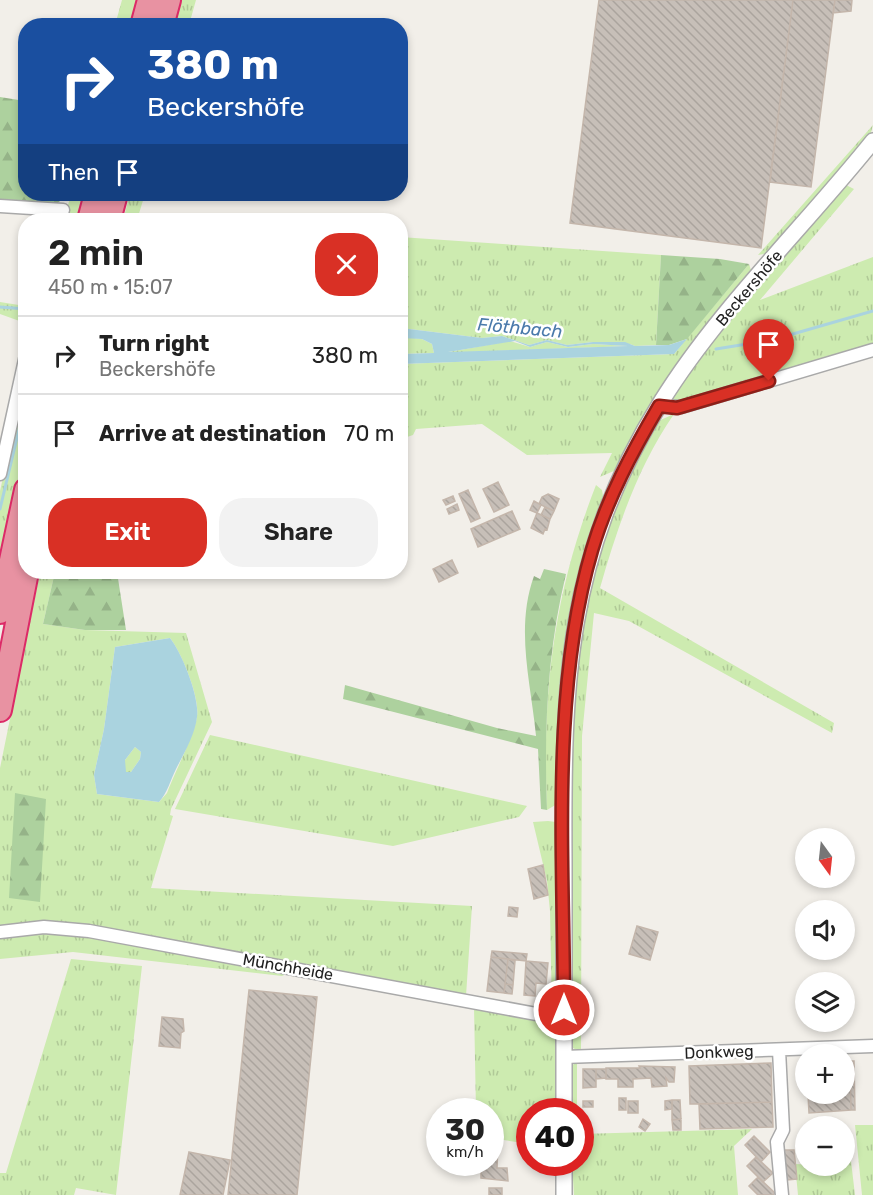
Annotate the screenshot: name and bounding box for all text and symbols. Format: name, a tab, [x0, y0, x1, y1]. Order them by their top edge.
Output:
text: 380 m	[147, 40, 279, 90]
icon: right	[48, 42, 126, 120]
text: Beckershöfe	[147, 91, 305, 123]
icon: arrive	[111, 156, 144, 189]
text: Then	[48, 159, 99, 186]
text: 2 min	[48, 231, 144, 274]
button: close	[315, 233, 378, 296]
street label: Beckershöfe	[712, 246, 786, 330]
text: 450 m · 15:07	[48, 275, 173, 299]
water label: Flöthbach	[477, 313, 563, 343]
pin	[743, 319, 794, 381]
icon: arrive	[752, 328, 785, 361]
text: Turn right	[99, 330, 209, 357]
icon: right	[48, 339, 81, 372]
text: 380 m	[312, 342, 378, 369]
text: Beckershöfe	[99, 357, 216, 381]
icon: arrive	[48, 417, 81, 450]
text: Arrive at destination	[99, 420, 326, 447]
text: 70 m	[344, 420, 394, 447]
button: Exit	[48, 498, 207, 567]
button: Share	[219, 498, 378, 567]
north arrow	[795, 828, 855, 888]
map controls	[795, 828, 855, 1176]
button: sound	[795, 900, 855, 960]
street label: Münchheide	[241, 950, 335, 984]
button: layers	[795, 972, 855, 1032]
position arrow	[532, 978, 596, 1042]
street label: Donkweg	[684, 1041, 754, 1063]
button: +	[795, 1044, 855, 1104]
speed limit sign: 40	[516, 1098, 594, 1176]
text: 30	[445, 1112, 485, 1148]
button: −	[795, 1116, 855, 1176]
text: km/h	[446, 1143, 484, 1161]

